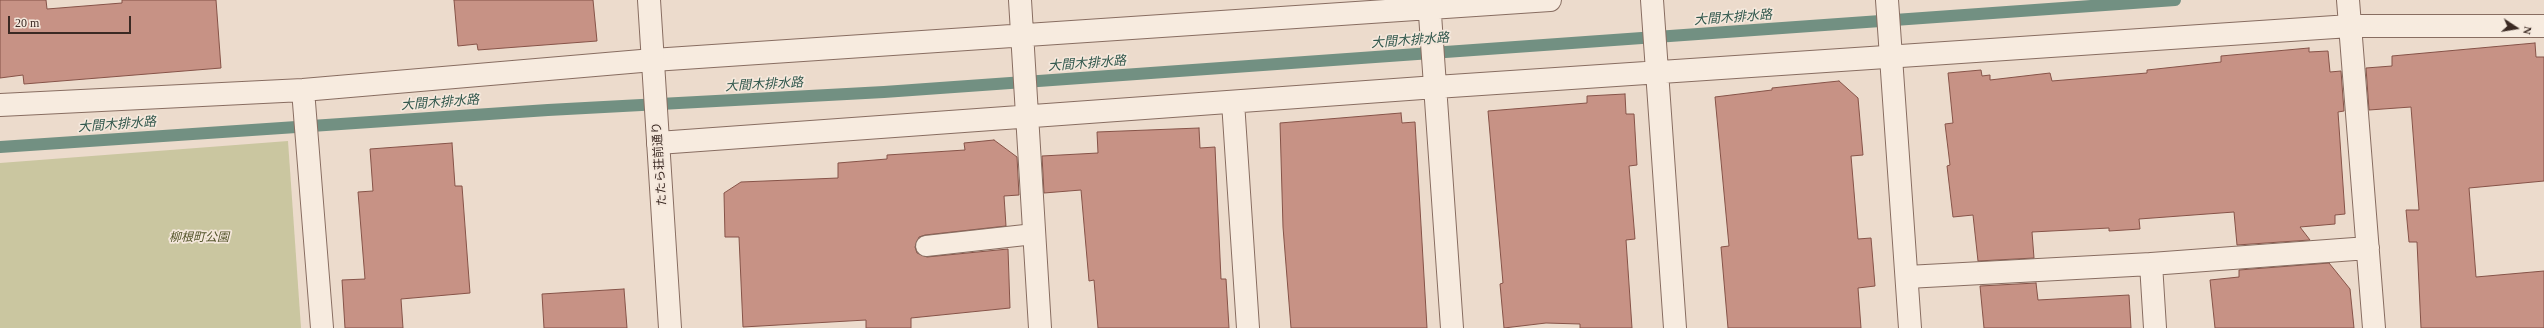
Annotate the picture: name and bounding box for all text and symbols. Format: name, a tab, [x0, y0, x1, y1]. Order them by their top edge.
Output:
water label: 大間木排水路	[1694, 7, 1772, 29]
scale bar	[10, 8, 133, 34]
north arrow	[2496, 8, 2536, 48]
text: 20 m	[15, 16, 39, 30]
text: N	[2521, 25, 2534, 36]
water label: 大間木排水路	[1371, 30, 1449, 52]
water label: 大間木排水路	[1048, 53, 1126, 75]
water label: 大間木排水路	[725, 75, 803, 95]
water label: 大間木排水路	[401, 92, 479, 114]
water label: 大間木排水路	[78, 114, 156, 136]
street label: たたら荘前通り	[650, 122, 670, 206]
park label: 柳根町公園	[169, 231, 229, 245]

